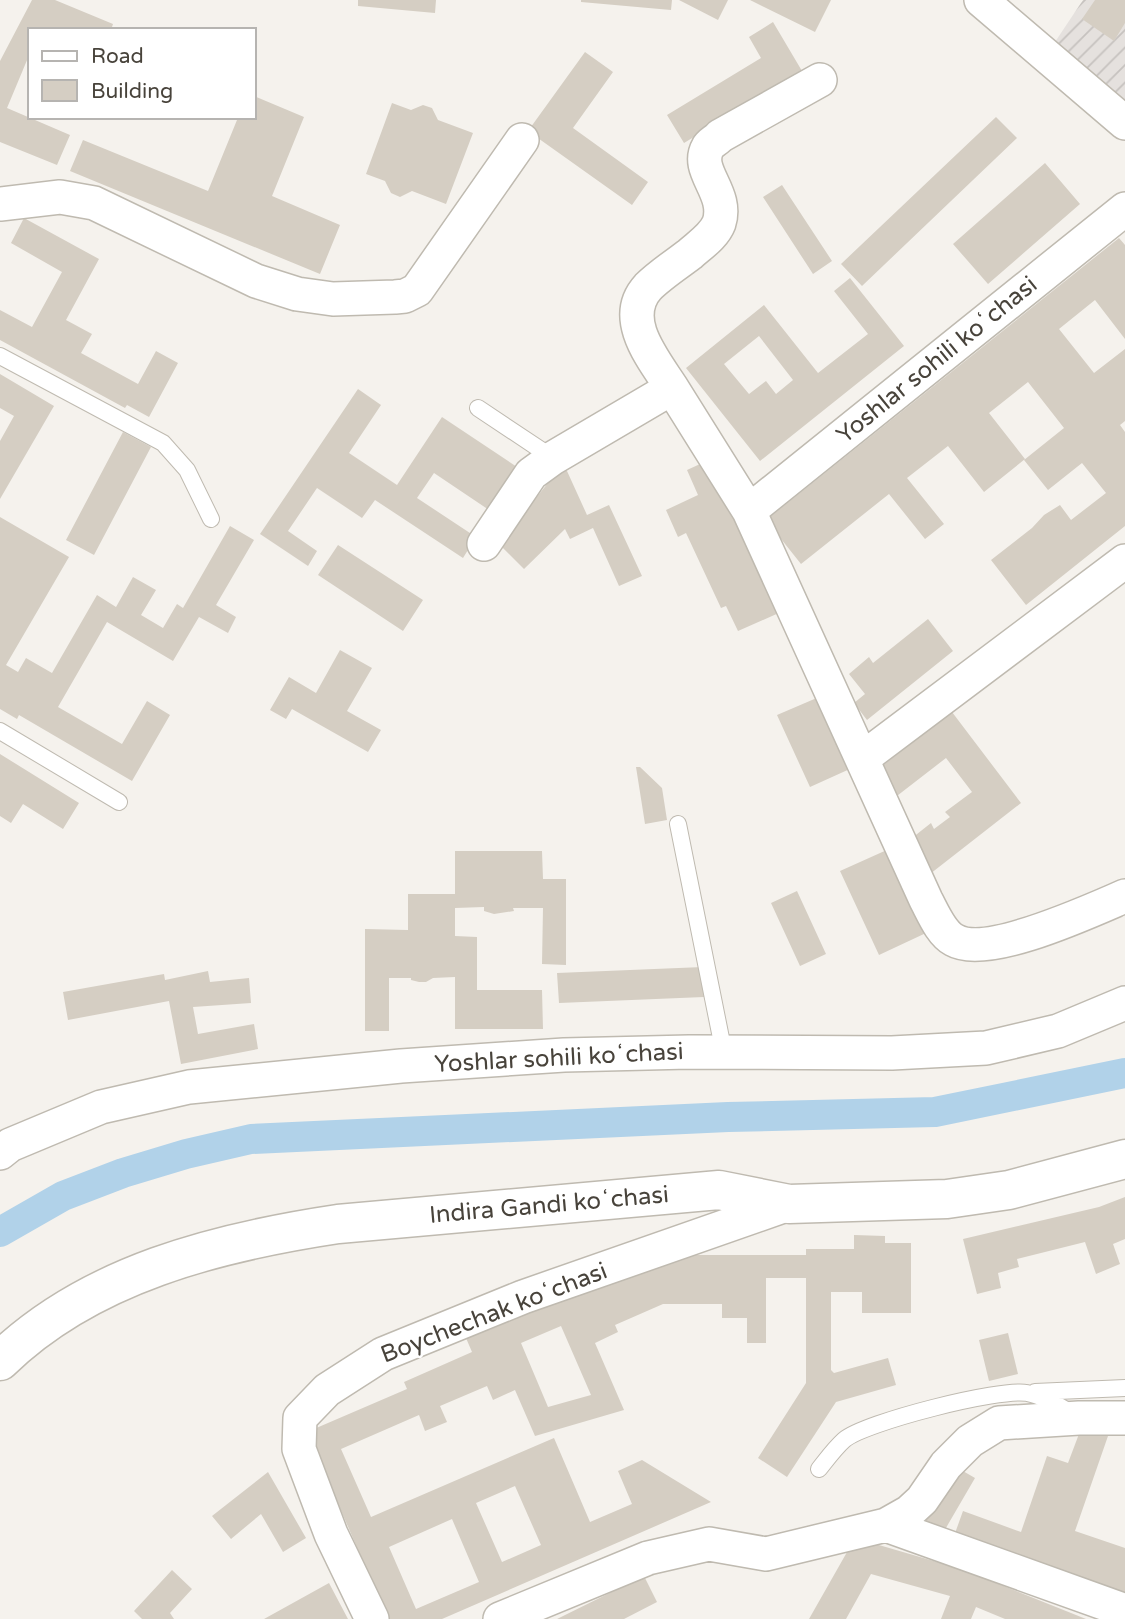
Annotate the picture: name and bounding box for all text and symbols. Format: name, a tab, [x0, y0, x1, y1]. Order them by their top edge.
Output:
legend	[28, 28, 256, 119]
text: Road	[91, 44, 144, 69]
text: Building	[91, 79, 173, 104]
street label: Yoshlar sohili koʻchasi	[831, 270, 1043, 450]
street label: Yoshlar sohili koʻchasi	[434, 1037, 684, 1079]
street label: Indira Gandi koʻchasi	[428, 1180, 670, 1230]
street label: Boychechak koʻchasi	[377, 1256, 611, 1370]

